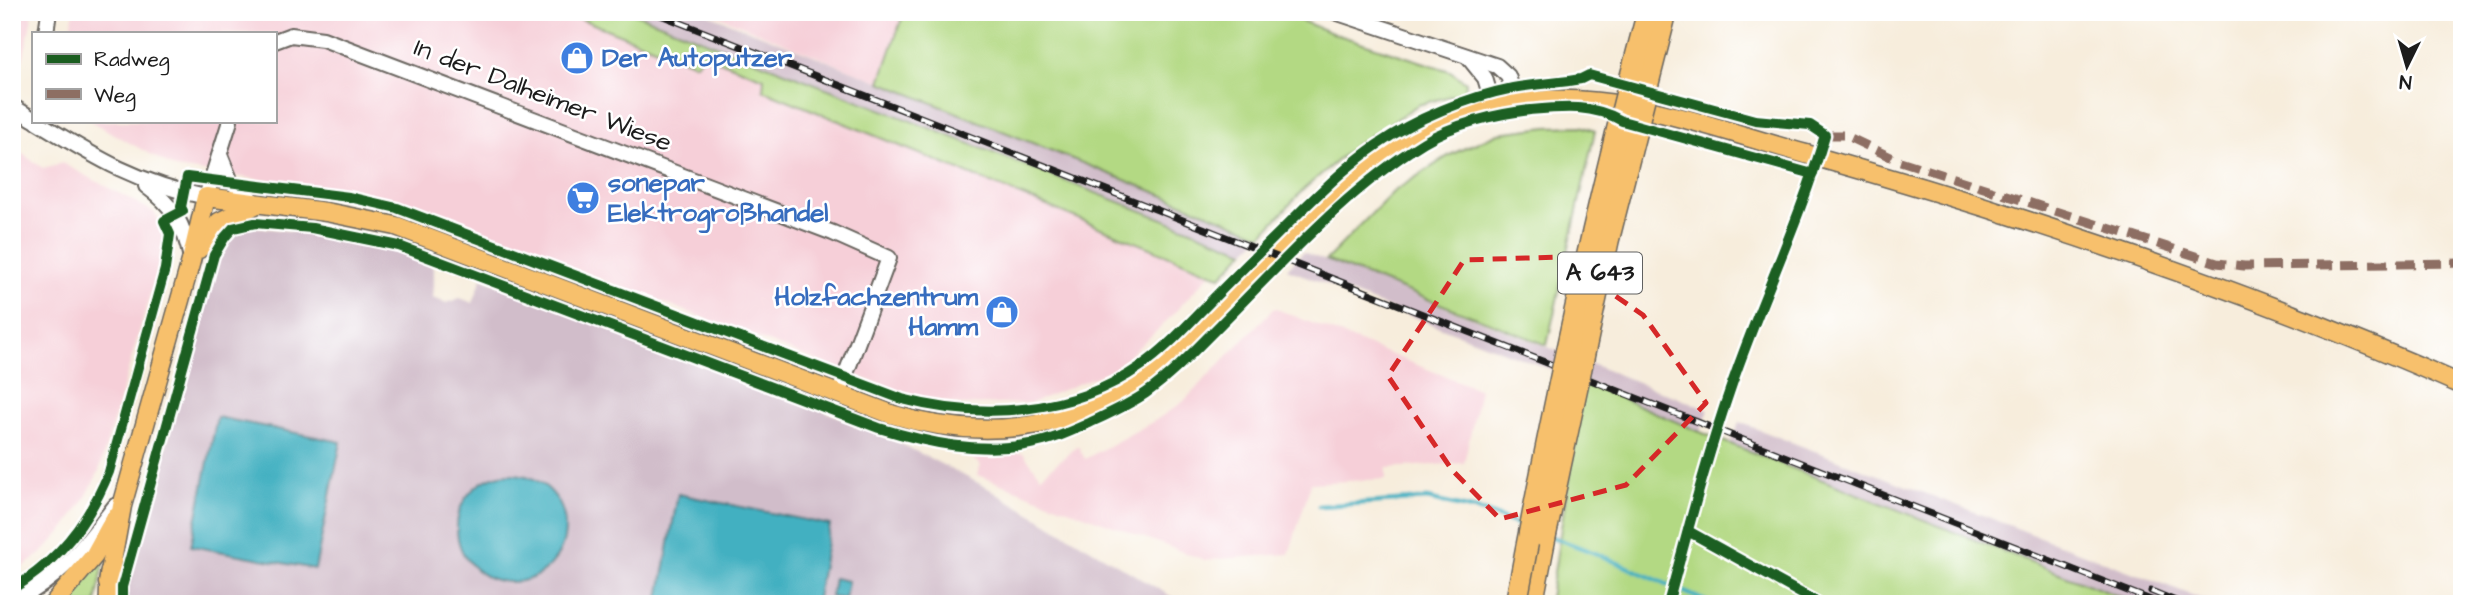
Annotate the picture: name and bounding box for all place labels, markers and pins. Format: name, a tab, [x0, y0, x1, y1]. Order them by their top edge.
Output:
shop icon: Der Autoputzer	[558, 39, 596, 77]
place label: Der Autoputzer	[602, 40, 793, 76]
place label: sonepar Elektrogroßhandel	[608, 165, 828, 234]
supermarket icon: sonepar Elektrogroßhandel	[564, 179, 602, 217]
place label: Holzfachzentrum Hamm	[774, 279, 979, 345]
shop icon: Holzfachzentrum Hamm	[983, 293, 1021, 331]

